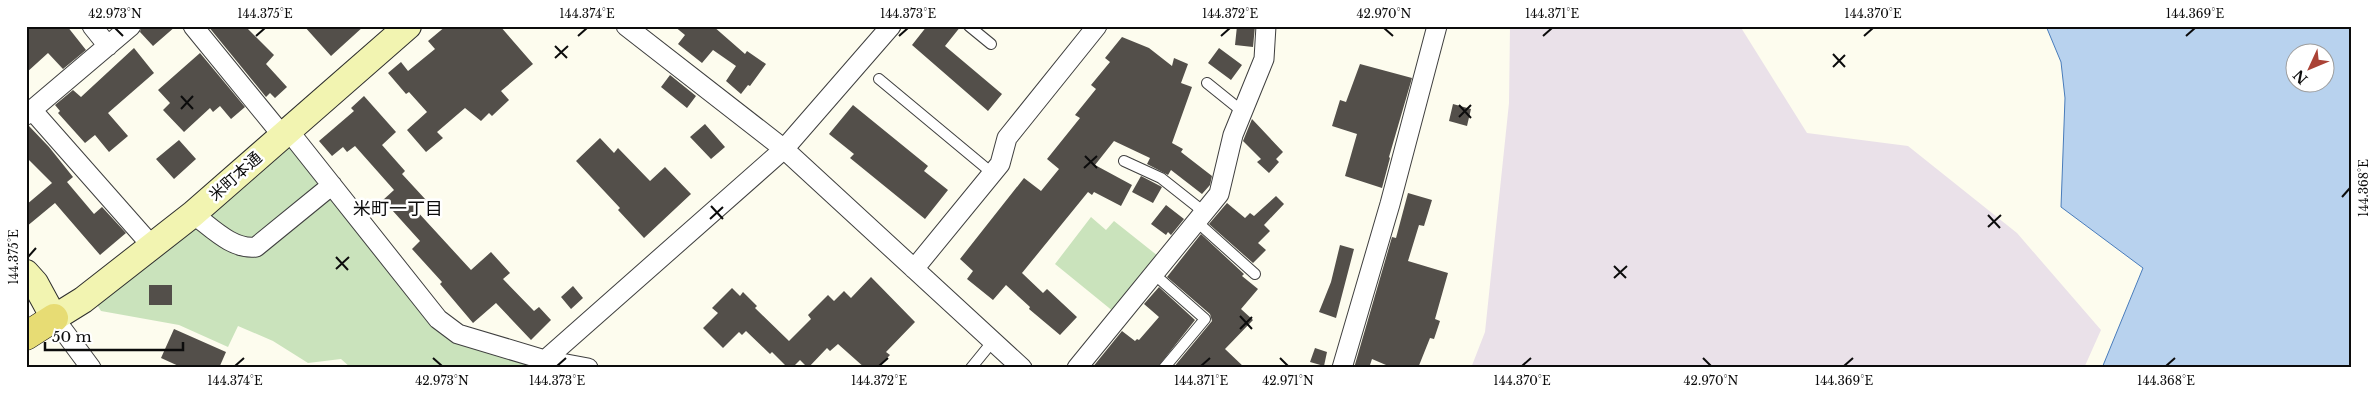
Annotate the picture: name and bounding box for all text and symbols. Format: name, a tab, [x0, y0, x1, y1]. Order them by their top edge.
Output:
text: 42.973°N	[88, 6, 142, 21]
text: 144.375°E	[237, 6, 293, 21]
text: 144.374°E	[559, 6, 615, 21]
text: 144.373°E	[880, 6, 936, 21]
text: 144.372°E	[1202, 6, 1258, 21]
text: 42.970°N	[1357, 6, 1412, 21]
text: 144.371°E	[1525, 6, 1579, 21]
text: 144.370°E	[1844, 6, 1902, 21]
text: 144.369°E	[2166, 6, 2224, 21]
north arrow	[2286, 42, 2336, 92]
text: N	[2290, 66, 2312, 88]
street label: 米町本通	[205, 147, 265, 205]
text: 144.368°E	[2356, 159, 2371, 217]
district label: 米町一丁目	[353, 198, 443, 220]
text: 144.375°E	[6, 229, 21, 285]
scale bar	[45, 319, 182, 351]
text: 50 m	[52, 327, 92, 346]
text: 144.374°E	[207, 373, 263, 388]
text: 42.973°N	[415, 373, 469, 388]
text: 144.373°E	[529, 373, 585, 388]
text: 144.372°E	[851, 373, 907, 388]
text: 144.371°E	[1174, 373, 1228, 388]
text: 42.971°N	[1262, 373, 1314, 388]
text: 144.370°E	[1493, 373, 1551, 388]
text: 42.970°N	[1684, 373, 1739, 388]
text: 144.369°E	[1815, 373, 1873, 388]
text: 144.368°E	[2137, 373, 2195, 388]

